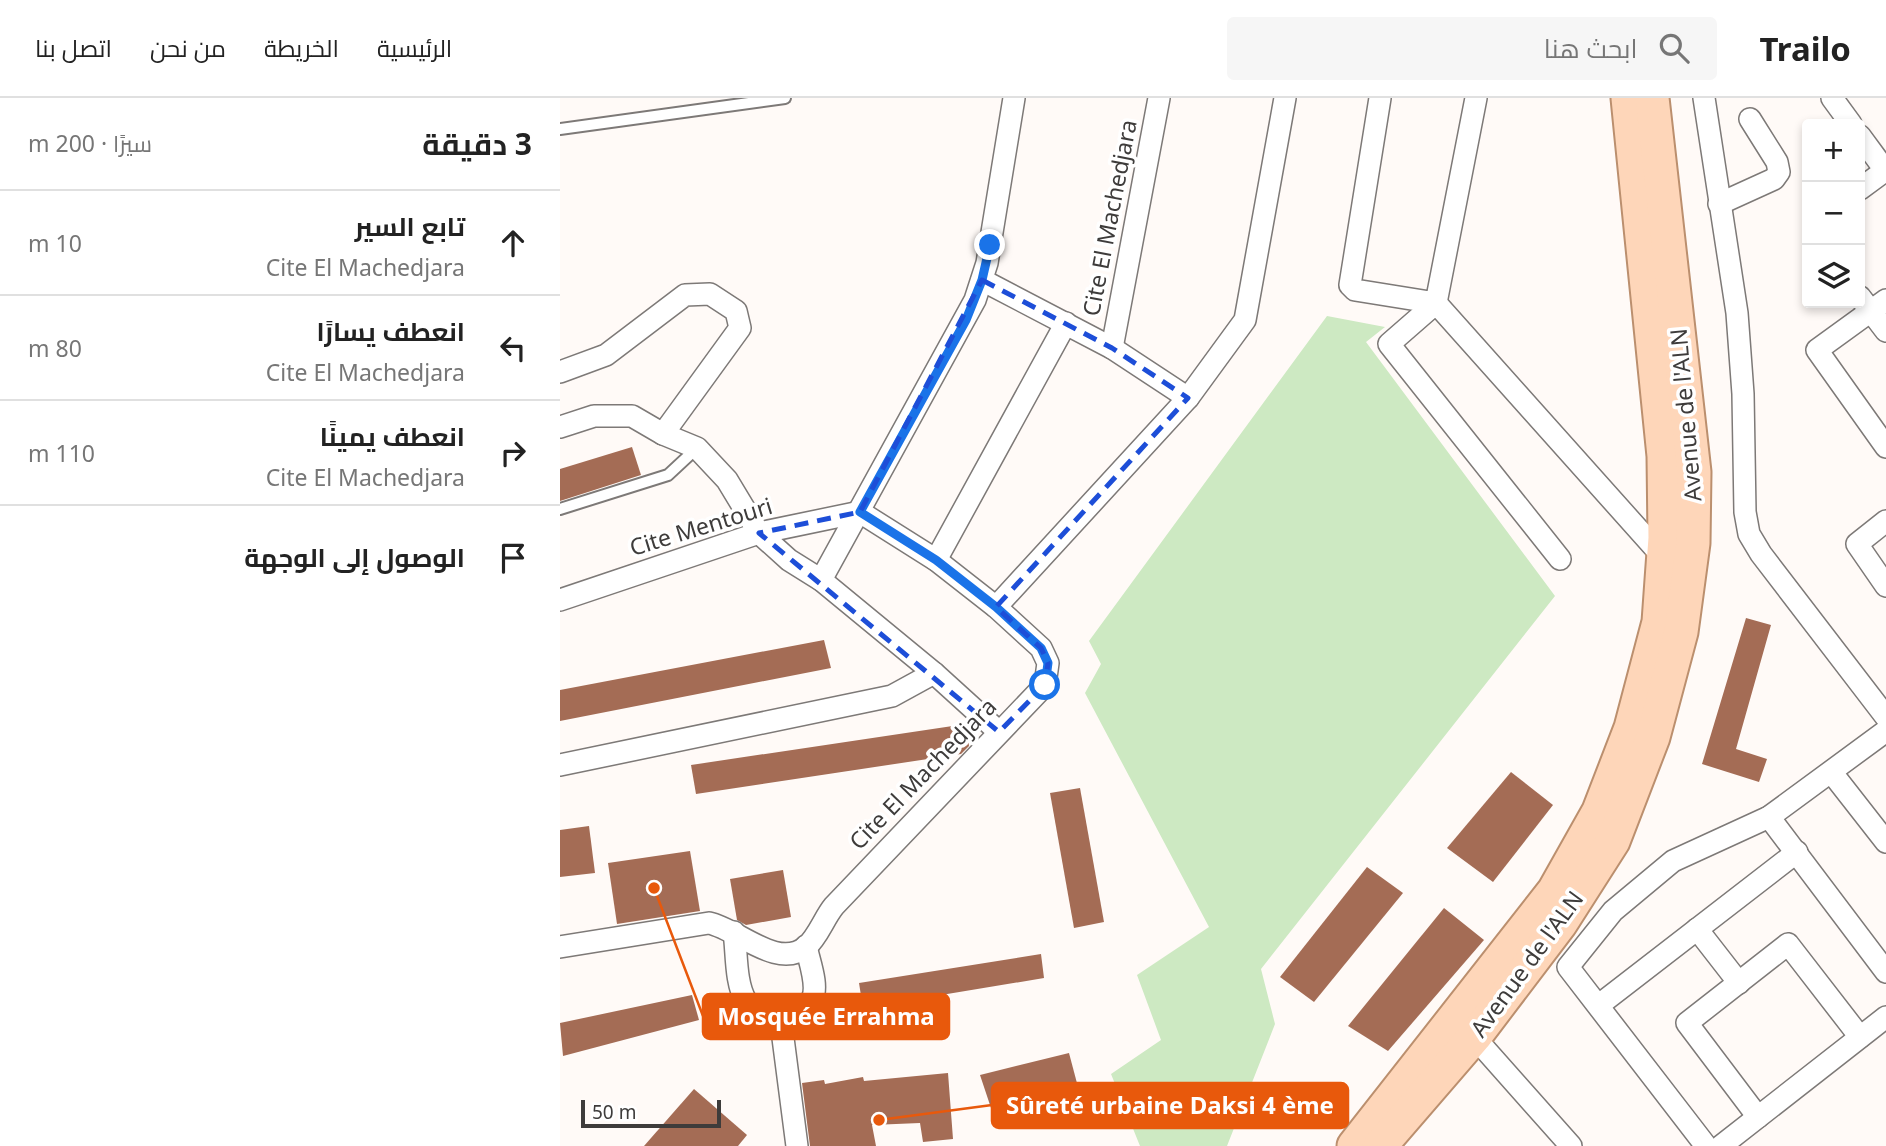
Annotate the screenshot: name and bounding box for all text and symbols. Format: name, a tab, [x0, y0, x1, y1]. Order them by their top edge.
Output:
search box	[1227, 17, 1717, 80]
text: Trailo	[1759, 26, 1851, 71]
icon: search	[1655, 29, 1693, 67]
text: ابحث هنا	[1544, 30, 1637, 66]
text: اتصل بنا	[35, 31, 112, 64]
text: من نحن	[150, 31, 226, 64]
text: الخريطة	[264, 31, 339, 64]
text: الرئيسية	[377, 31, 452, 64]
street label: Cite El Machedjara	[1074, 117, 1144, 319]
map controls	[1802, 119, 1865, 308]
button: +	[1802, 119, 1865, 182]
text: 3 دقيقة	[422, 123, 532, 164]
text: سيرًا · 200 m	[28, 127, 152, 159]
button: −	[1802, 182, 1865, 245]
text: تابع السير	[355, 208, 465, 244]
icon: ahead	[494, 224, 532, 262]
text: 10 m	[28, 227, 82, 259]
route end	[974, 229, 1005, 260]
button: layers	[1802, 245, 1865, 308]
text: Cite El Machedjara	[266, 251, 465, 283]
text: انعطف يسارًا	[316, 313, 465, 349]
street label: Avenue de l'ALN	[1662, 327, 1709, 503]
icon: left	[494, 329, 532, 367]
text: 80 m	[28, 332, 82, 364]
text: Cite El Machedjara	[266, 356, 465, 388]
text: انعطف يمينًا	[320, 418, 465, 454]
icon: right	[494, 434, 532, 472]
text: 110 m	[28, 437, 95, 469]
text: Cite El Machedjara	[266, 461, 465, 493]
street label: Cite Mentouri	[625, 489, 776, 563]
text: الوصول إلى الوجهة	[244, 539, 465, 575]
icon: arrive	[494, 539, 532, 577]
route start	[1029, 669, 1060, 700]
street label: Cite El Machedjara	[842, 690, 1003, 856]
street label: Avenue de l'ALN	[1462, 884, 1590, 1043]
callout: Mosquée Errahma	[703, 994, 949, 1039]
text: Mosquée Errahma	[717, 999, 935, 1032]
callout: Sûreté urbaine Daksi 4 ème	[992, 1083, 1348, 1128]
text: Sûreté urbaine Daksi 4 ème	[1006, 1088, 1334, 1121]
scale bar	[581, 1097, 721, 1129]
text: 50 m	[592, 1099, 636, 1125]

